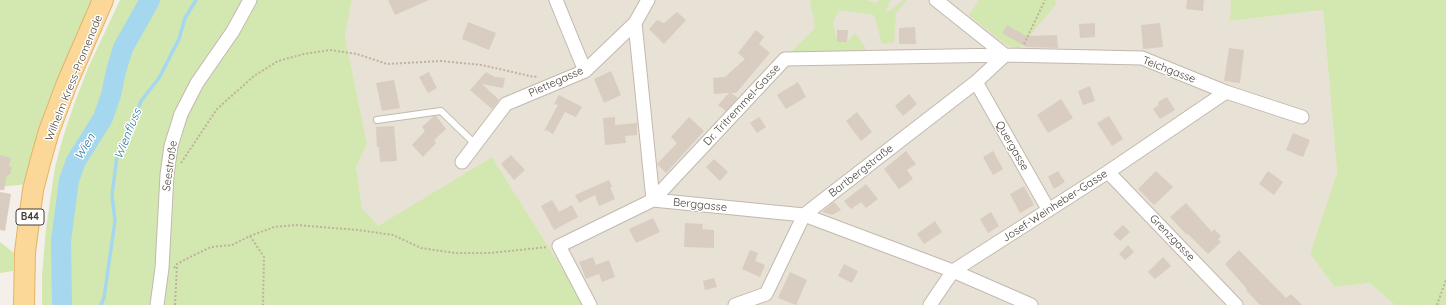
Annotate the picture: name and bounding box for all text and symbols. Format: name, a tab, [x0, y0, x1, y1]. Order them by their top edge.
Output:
street label: Wilhelm Kress-Promenade	[43, 13, 105, 143]
street label: Teichgasse	[1141, 54, 1197, 86]
street label: Dr. Tritremmel-Gasse	[701, 62, 783, 148]
street label: Piettegasse	[527, 64, 585, 100]
water label: Wienfluss	[111, 107, 145, 161]
street label: Quergasse	[993, 119, 1031, 173]
water label: Wien	[72, 131, 98, 163]
street label: Seestraße	[160, 140, 180, 192]
street label: Bartbergstraße	[826, 142, 896, 200]
street label: Josef-Weinheber-Gasse	[1000, 167, 1110, 245]
street label: Berggasse	[672, 196, 728, 214]
road number: B44	[16, 209, 44, 225]
street label: Grenzgasse	[1147, 212, 1197, 264]

